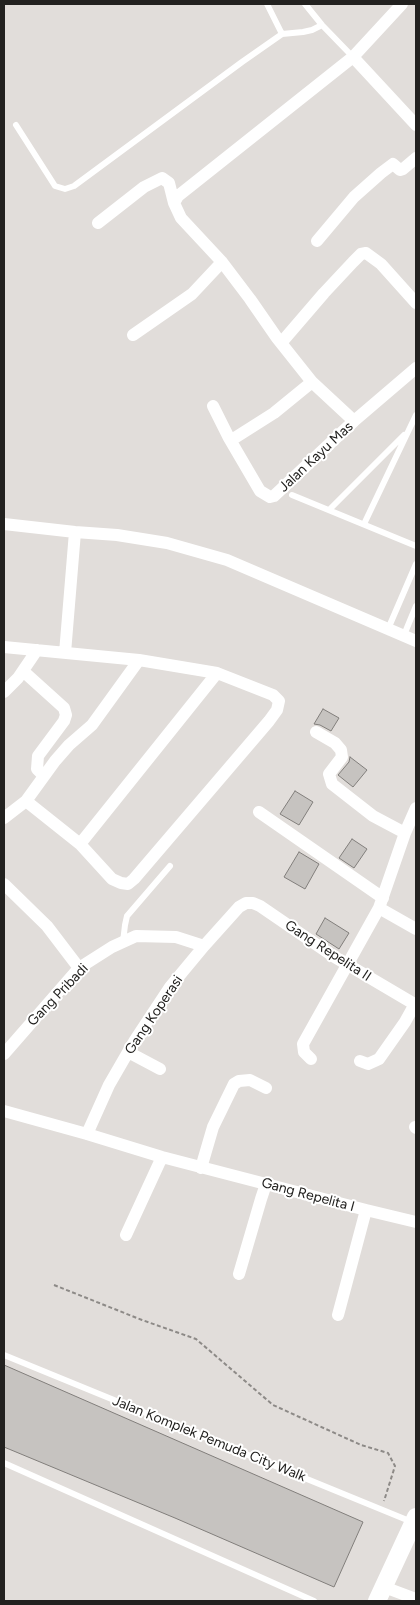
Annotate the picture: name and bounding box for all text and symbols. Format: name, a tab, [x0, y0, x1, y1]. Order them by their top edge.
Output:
street label: Jalan Kayu Mas	[275, 418, 357, 496]
street label: Gang Repelita II	[282, 917, 374, 985]
street label: Gang Pribadi	[24, 960, 92, 1030]
street label: Gang Koperasi	[121, 972, 187, 1058]
street label: Gang Repelita I	[260, 1175, 356, 1215]
street label: Jalan Komplek Pemuda City Walk	[110, 1392, 308, 1486]

